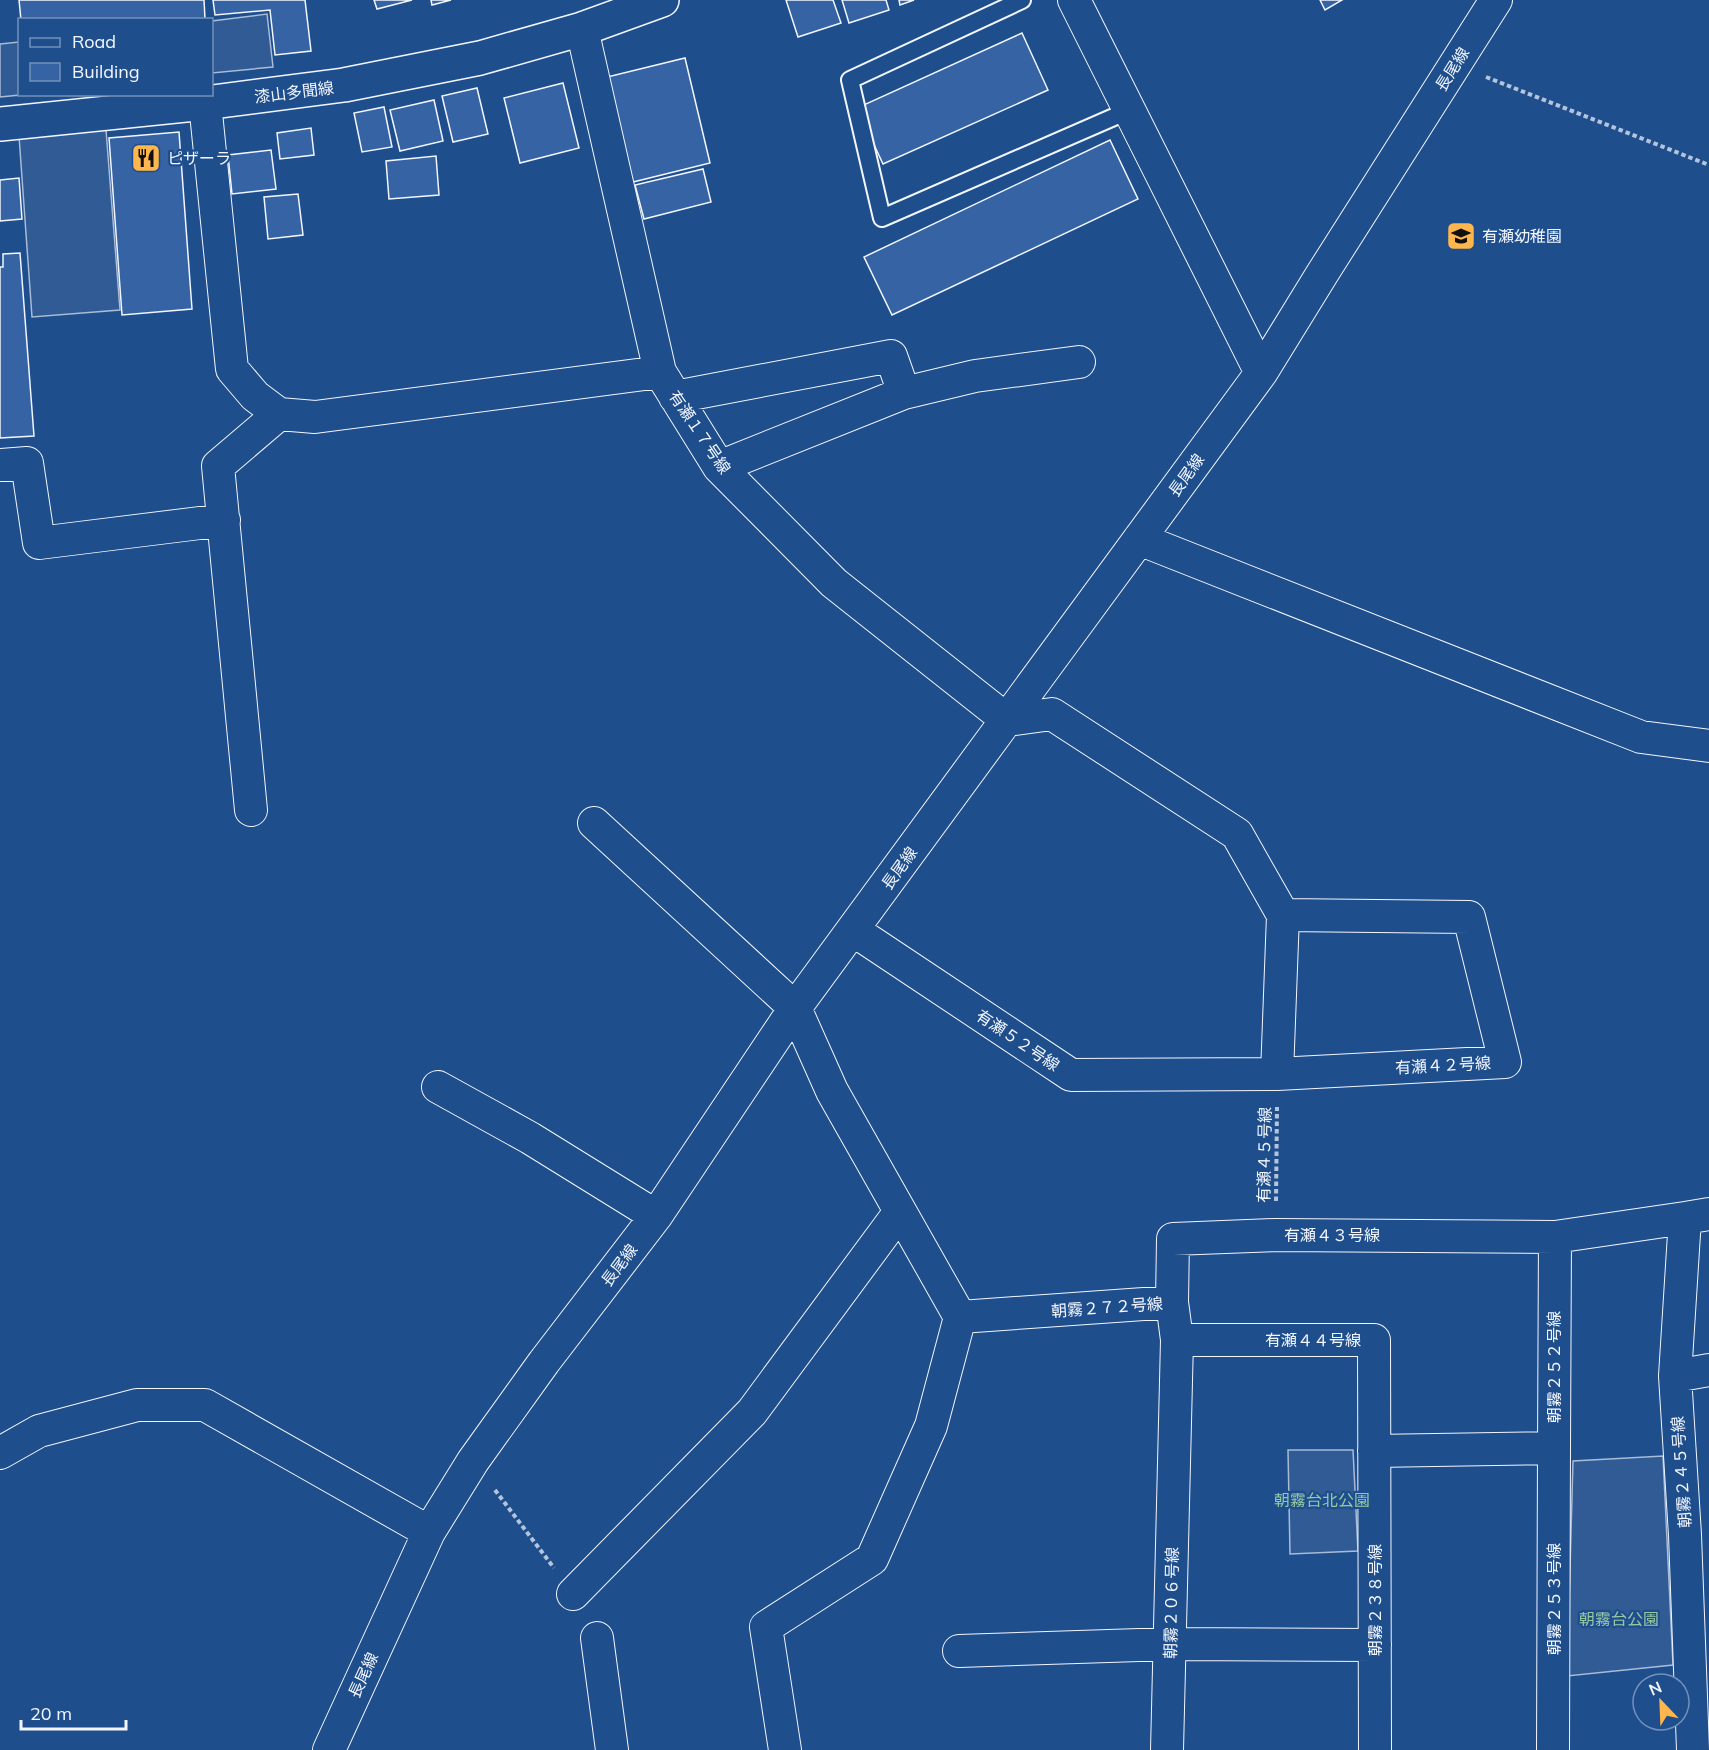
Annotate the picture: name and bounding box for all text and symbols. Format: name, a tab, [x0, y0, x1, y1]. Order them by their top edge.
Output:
legend	[18, 18, 213, 96]
text: Road	[72, 30, 116, 53]
street label: 長尾線	[1431, 43, 1473, 95]
text: Building	[72, 60, 140, 83]
street label: 漆山多聞線	[253, 77, 335, 107]
restaurant icon: ピザーラ	[130, 142, 162, 174]
place label: ピザーラ	[167, 148, 231, 168]
school or university icon: 有瀬幼稚園	[1445, 220, 1477, 252]
place label: 有瀬幼稚園	[1482, 226, 1562, 246]
street label: 有瀬１７号線	[665, 387, 735, 477]
street label: 長尾線	[1164, 450, 1208, 500]
street label: 長尾線	[877, 843, 921, 893]
street label: 有瀬５２号線	[973, 1005, 1063, 1075]
street label: 有瀬４２号線	[1395, 1053, 1491, 1077]
street label: 有瀬４５号線	[1253, 1107, 1275, 1203]
street label: 有瀬４３号線	[1284, 1225, 1380, 1245]
street label: 長尾線	[597, 1240, 641, 1290]
street label: 朝霧２７２号線	[1050, 1293, 1164, 1321]
street label: 朝霧２５２号線	[1544, 1311, 1564, 1423]
street label: 有瀬４４号線	[1265, 1330, 1361, 1350]
street label: 朝霧２４５号線	[1667, 1415, 1695, 1529]
park label: 朝霧台北公園	[1274, 1490, 1370, 1510]
street label: 朝霧２５３号線	[1544, 1543, 1564, 1655]
street label: 朝霧２３８号線	[1365, 1544, 1385, 1656]
street label: 朝霧２０６号線	[1160, 1547, 1182, 1659]
park label: 朝霧台公園	[1579, 1609, 1659, 1629]
street label: 長尾線	[344, 1649, 382, 1701]
north arrow	[1631, 1672, 1691, 1732]
text: N	[1646, 1677, 1665, 1700]
scale bar	[21, 1693, 126, 1731]
text: 20 m	[30, 1702, 72, 1725]

